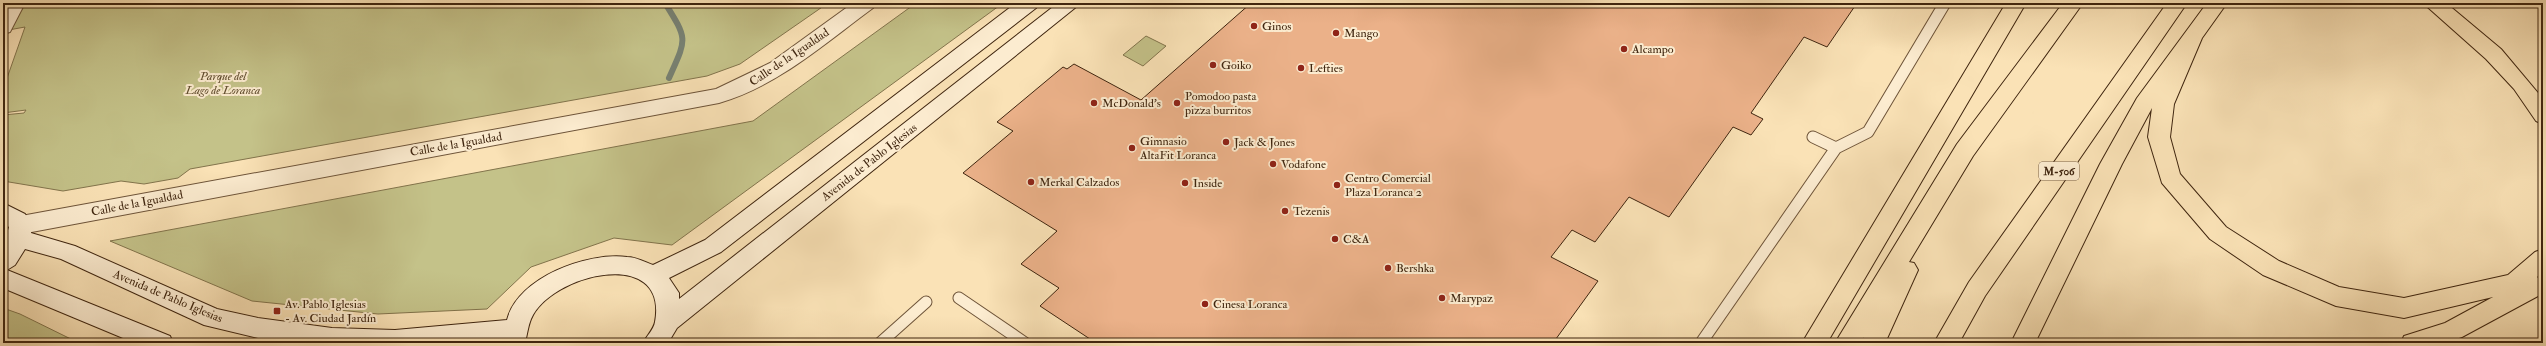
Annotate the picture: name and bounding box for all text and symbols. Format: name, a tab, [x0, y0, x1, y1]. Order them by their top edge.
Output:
place label: Ginos	[1262, 19, 1291, 34]
marker: Ginos	[1249, 21, 1259, 31]
street label: Calle de la Igualdad	[747, 25, 832, 90]
place label: Mango	[1344, 26, 1379, 41]
marker: Mango	[1331, 28, 1341, 38]
place label: Alcampo	[1631, 42, 1674, 57]
marker: Alcampo	[1619, 44, 1629, 54]
place label: Goiko	[1221, 58, 1252, 73]
marker: Goiko	[1208, 60, 1218, 70]
place label: Lefties	[1309, 61, 1343, 76]
marker: Lefties	[1296, 63, 1306, 73]
park label: Parque del Lago de Loranca	[185, 69, 261, 98]
place label: Pomodoo pasta pizza burritos	[1184, 89, 1257, 118]
place label: McDonald's	[1102, 96, 1161, 111]
marker: McDonald's	[1089, 98, 1099, 108]
marker: Pomodoo pasta pizza burritos	[1172, 98, 1182, 108]
street label: Avenida de Pablo Iglesias	[818, 120, 920, 205]
street label: Calle de la Igualdad	[409, 129, 503, 160]
place label: Gimnasio AltaFit Loranca	[1139, 134, 1217, 163]
place label: Jack & Jones	[1233, 135, 1295, 150]
marker: Jack & Jones	[1221, 137, 1231, 147]
marker: Gimnasio AltaFit Loranca	[1127, 143, 1137, 153]
place label: Vodafone	[1281, 157, 1326, 172]
marker: Vodafone	[1268, 159, 1278, 169]
road number: M-506	[2039, 162, 2079, 180]
place label: Centro Comercial Plaza Loranca 2	[1345, 171, 1431, 200]
place label: Merkal Calzados	[1039, 175, 1119, 190]
place label: Inside	[1193, 176, 1222, 191]
marker: Merkal Calzados	[1026, 177, 1036, 187]
marker: Inside	[1180, 178, 1190, 188]
marker: Centro Comercial Plaza Loranca 2	[1332, 180, 1342, 190]
street label: Calle de la Igualdad	[90, 187, 184, 220]
place label: Tezenis	[1293, 204, 1330, 219]
marker: Tezenis	[1280, 206, 1290, 216]
place label: C&A	[1343, 232, 1370, 247]
marker: C&A	[1330, 234, 1340, 244]
place label: Bershka	[1396, 261, 1435, 276]
marker: Bershka	[1383, 263, 1393, 273]
street label: Avenida de Pablo Iglesias	[110, 266, 225, 326]
place label: Marypaz	[1450, 291, 1493, 306]
marker: Marypaz	[1437, 293, 1447, 303]
place label: Av. Pablo Iglesias - Av. Ciudad Jardín	[284, 297, 376, 326]
place label: Cinesa Loranca	[1213, 297, 1289, 312]
marker: Cinesa Loranca	[1200, 299, 1210, 309]
marker: Av. Pablo Iglesias - Av. Ciudad Jardín	[272, 306, 282, 316]

